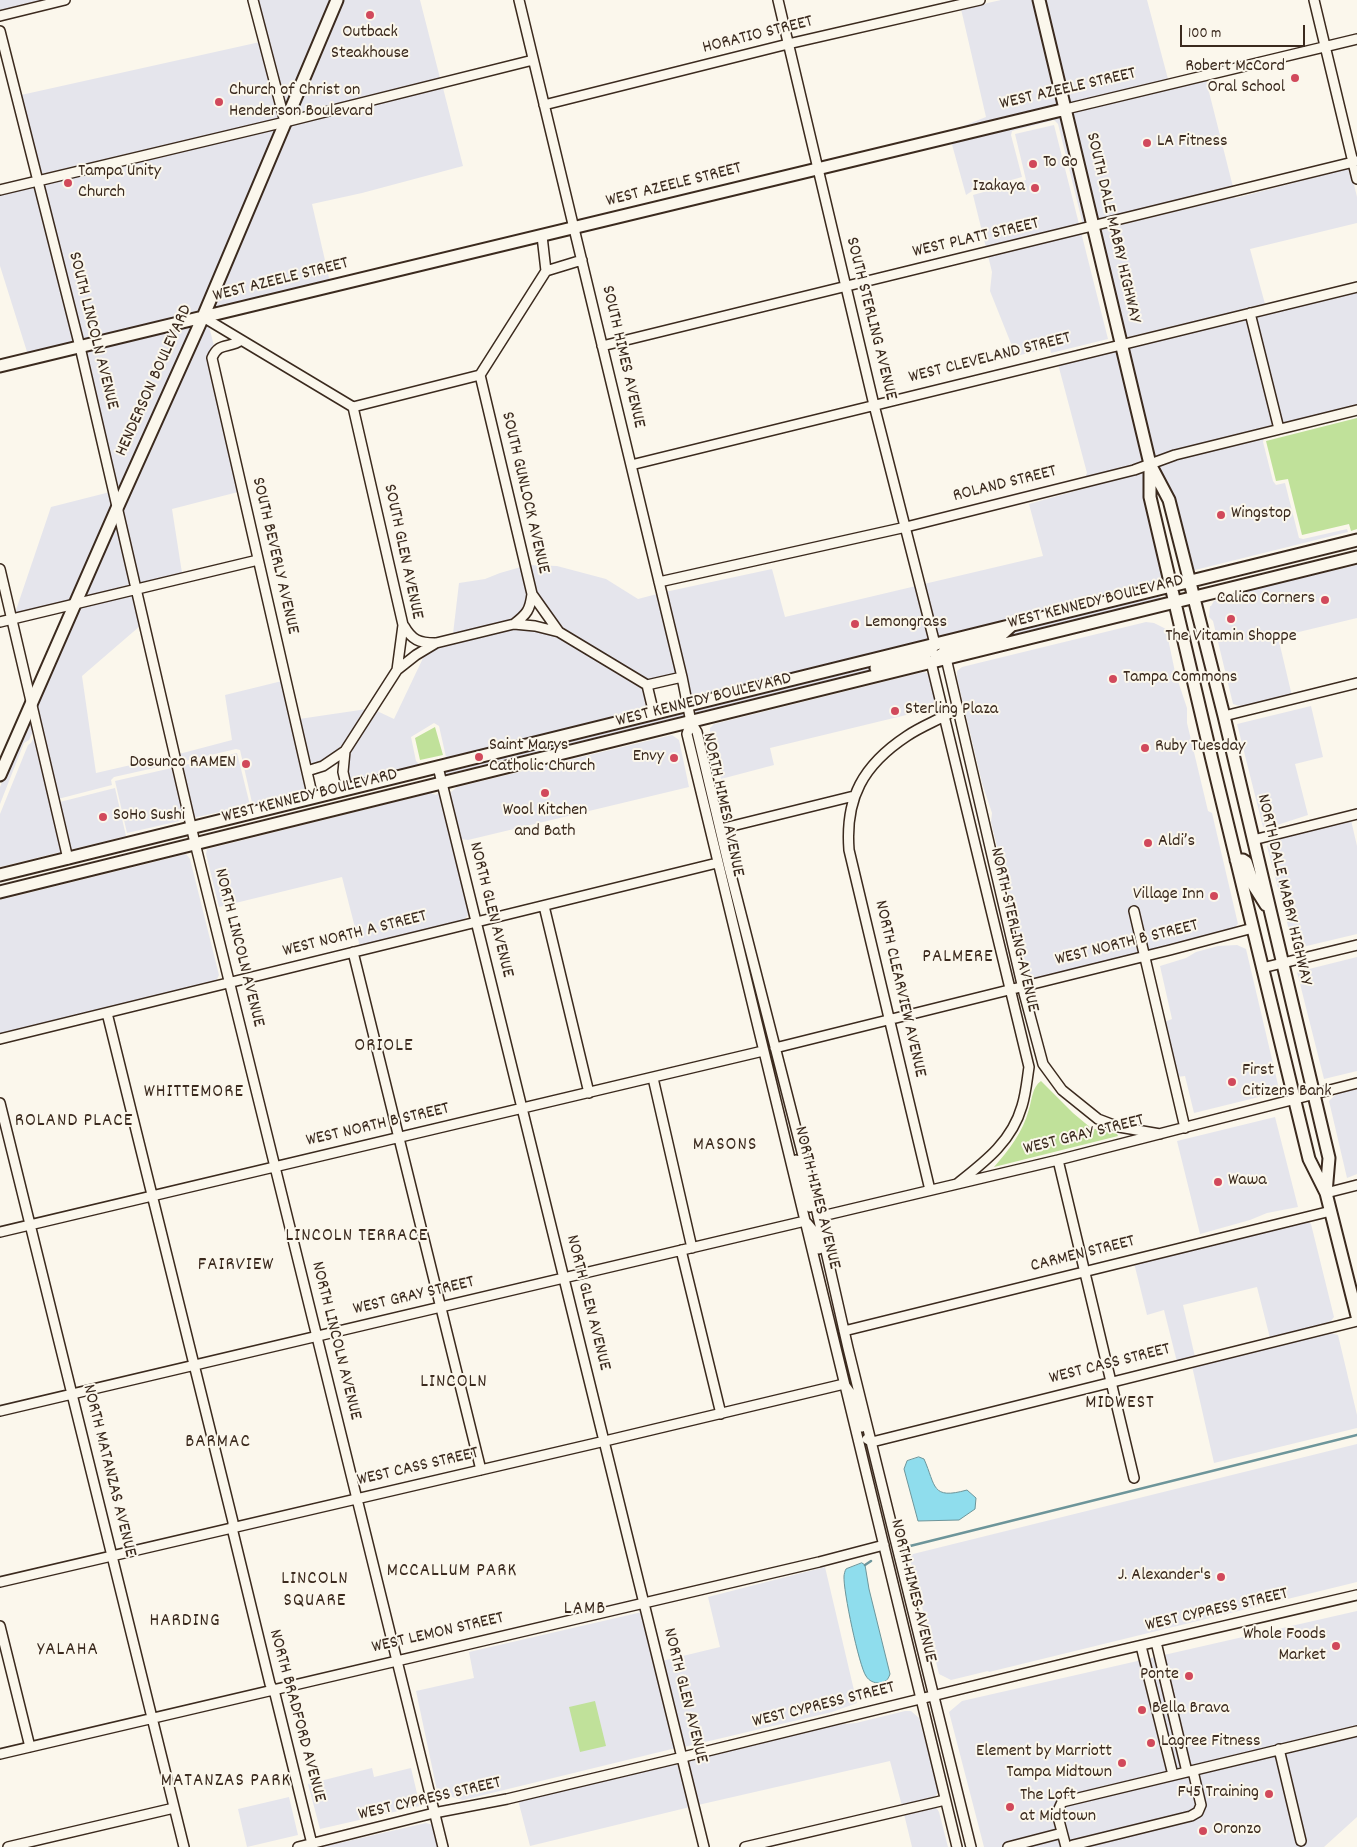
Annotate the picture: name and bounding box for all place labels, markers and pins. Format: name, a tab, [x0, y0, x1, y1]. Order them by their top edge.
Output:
marker: Outback Steakhouse	[364, 9, 376, 21]
place label: Outback Steakhouse	[331, 23, 409, 66]
place label: Robert McCord Oral School	[1185, 57, 1285, 100]
marker: Robert McCord Oral School	[1289, 72, 1301, 84]
place label: Church of Christ on Henderson Boulevard	[229, 81, 373, 124]
marker: Church of Christ on Henderson Boulevard	[213, 96, 225, 108]
place label: LA Fitness	[1157, 132, 1228, 154]
marker: LA Fitness	[1141, 137, 1153, 149]
place label: To Go	[1043, 153, 1078, 175]
marker: To Go	[1027, 158, 1039, 170]
place label: Tampa Unity Church	[78, 162, 161, 204]
marker: Tampa Unity Church	[62, 177, 74, 189]
place label: Izakaya	[973, 177, 1025, 199]
marker: Izakaya	[1029, 182, 1041, 194]
place label: Wingstop	[1231, 504, 1291, 526]
marker: Wingstop	[1215, 509, 1227, 521]
place label: Calico Corners	[1217, 589, 1315, 611]
marker: Calico Corners	[1319, 594, 1331, 606]
place label: Lemongrass	[865, 613, 947, 635]
marker: The Vitamin Shoppe	[1225, 613, 1237, 625]
marker: Lemongrass	[849, 618, 861, 630]
place label: The Vitamin Shoppe	[1165, 627, 1297, 649]
place label: Tampa Commons	[1123, 668, 1237, 690]
marker: Tampa Commons	[1107, 673, 1119, 685]
place label: Sterling Plaza	[905, 700, 998, 722]
marker: Sterling Plaza	[889, 705, 901, 717]
place label: Saint Marys Catholic Church	[489, 736, 595, 779]
place label: Ruby Tuesday	[1155, 737, 1245, 759]
marker: Ruby Tuesday	[1139, 742, 1151, 754]
place label: Envy	[633, 747, 664, 769]
marker: Saint Marys Catholic Church	[473, 751, 485, 763]
marker: Envy	[668, 752, 680, 764]
place label: Dosunco RAMEN	[129, 753, 236, 775]
marker: Dosunco RAMEN	[240, 758, 252, 770]
marker: Wool Kitchen and Bath	[539, 787, 551, 799]
place label: Wool Kitchen and Bath	[503, 801, 587, 844]
place label: SoHo Sushi	[113, 806, 185, 828]
marker: SoHo Sushi	[97, 811, 109, 823]
place label: Aldi’s	[1158, 832, 1195, 854]
marker: Aldi’s	[1142, 837, 1154, 849]
place label: Village Inn	[1133, 885, 1204, 907]
marker: Village Inn	[1208, 890, 1220, 902]
place label: First Citizens Bank	[1242, 1061, 1332, 1104]
marker: First Citizens Bank	[1226, 1076, 1238, 1088]
place label: Wawa	[1228, 1171, 1267, 1193]
marker: Wawa	[1212, 1176, 1224, 1188]
place label: J. Alexander's	[1118, 1566, 1211, 1588]
marker: J. Alexander's	[1215, 1571, 1227, 1583]
place label: Whole Foods Market	[1243, 1625, 1326, 1668]
marker: Whole Foods Market	[1330, 1640, 1342, 1652]
place label: Ponte	[1140, 1665, 1179, 1687]
marker: Ponte	[1183, 1670, 1195, 1682]
place label: Bella Brava	[1152, 1699, 1229, 1721]
marker: Bella Brava	[1136, 1704, 1148, 1716]
place label: Lagree Fitness	[1161, 1732, 1261, 1754]
marker: Lagree Fitness	[1145, 1737, 1157, 1749]
place label: Element by Marriott Tampa Midtown	[976, 1742, 1112, 1785]
marker: Element by Marriott Tampa Midtown	[1116, 1757, 1128, 1769]
place label: F45 Training	[1178, 1783, 1259, 1805]
place label: The Loft at Midtown	[1020, 1786, 1096, 1828]
marker: F45 Training	[1263, 1788, 1275, 1800]
marker: The Loft at Midtown	[1004, 1801, 1016, 1813]
place label: Oronzo	[1213, 1820, 1261, 1842]
marker: Oronzo	[1197, 1825, 1209, 1837]

